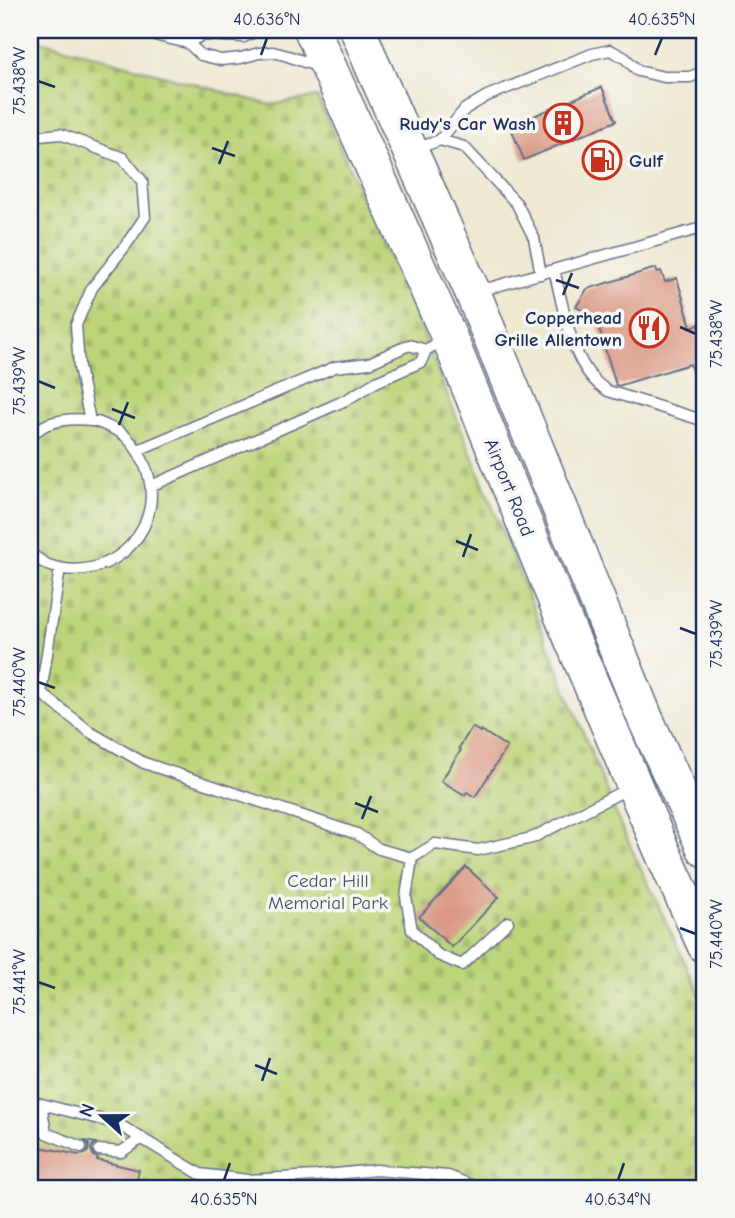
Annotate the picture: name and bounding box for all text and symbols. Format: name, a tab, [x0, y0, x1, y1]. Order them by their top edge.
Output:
text: 40.636°N	[233, 9, 301, 30]
text: 40.635°N	[628, 9, 696, 30]
text: 75.438°W	[9, 47, 30, 115]
building icon: Rudy's Car Wash	[542, 102, 584, 144]
place label: Rudy's Car Wash	[399, 113, 536, 135]
fuel station icon: Gulf	[581, 139, 623, 181]
place label: Gulf	[629, 150, 664, 172]
text: 75.438°W	[706, 300, 727, 368]
place label: Copperhead Grille Allentown	[494, 307, 622, 351]
restaurant icon: Copperhead Grille Allentown	[628, 307, 670, 349]
text: 75.439°W	[9, 346, 30, 415]
street label: Airport Road	[480, 435, 539, 539]
text: 75.439°W	[706, 599, 727, 668]
text: 75.440°W	[9, 647, 30, 717]
park label: Cedar Hill Memorial Park	[268, 870, 389, 914]
text: 75.440°W	[706, 899, 727, 969]
text: 75.441°W	[9, 949, 30, 1015]
north arrow	[66, 1082, 136, 1152]
text: N	[75, 1101, 100, 1120]
text: 40.635°N	[190, 1189, 258, 1210]
text: 40.634°N	[585, 1189, 651, 1210]

